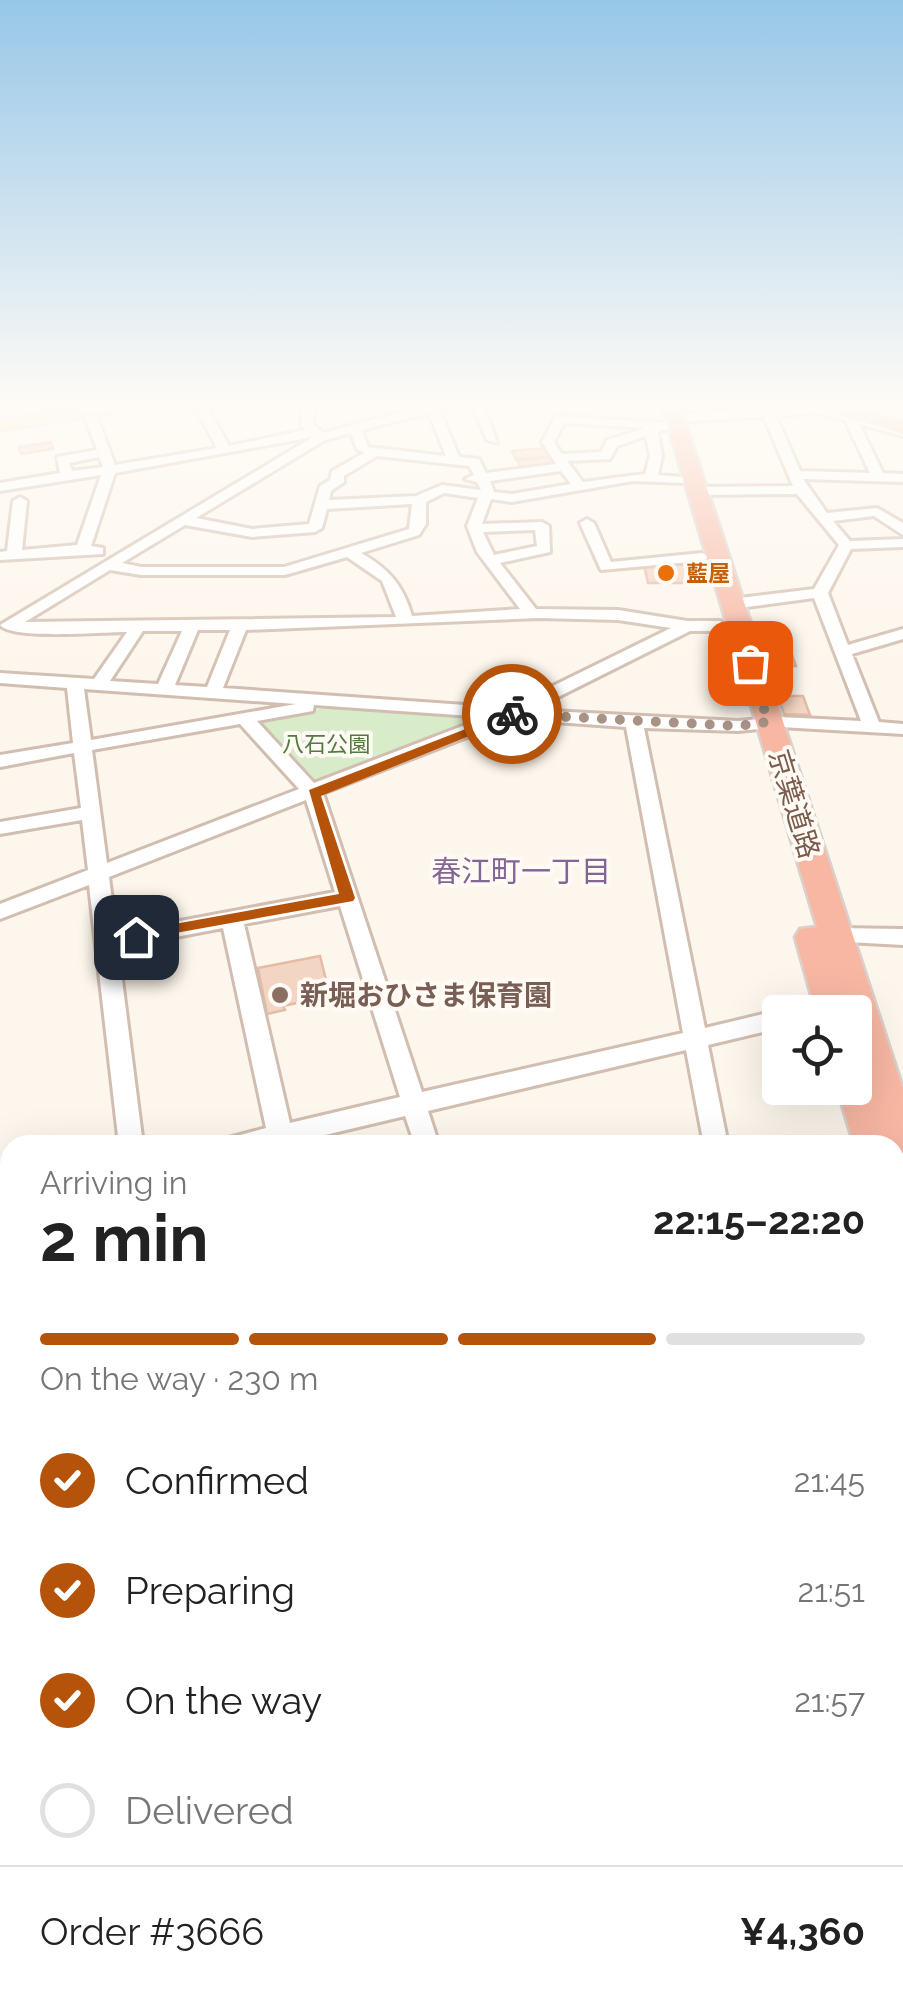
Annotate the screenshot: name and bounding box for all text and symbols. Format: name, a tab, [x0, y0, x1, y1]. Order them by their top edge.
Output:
place label: 藍屋	[686, 560, 730, 586]
marker: 藍屋	[655, 562, 677, 584]
pin	[708, 621, 793, 706]
icon: bag	[723, 636, 778, 691]
courier	[462, 664, 562, 764]
icon: bike	[485, 687, 540, 742]
park label: 八石公園	[282, 731, 370, 757]
street label: 京葉道路	[762, 746, 826, 862]
district label: 春江町一丁目	[431, 854, 611, 889]
pin	[94, 895, 179, 980]
icon: home	[109, 910, 164, 965]
place label: 新堀おひさま保育園	[300, 979, 552, 1012]
marker: 新堀おひさま保育園	[269, 984, 291, 1006]
map controls	[762, 995, 872, 1105]
button: locate	[762, 995, 872, 1105]
text: Arriving in	[40, 1164, 187, 1201]
text: 22:15–22:20	[653, 1198, 865, 1243]
text: 2 min	[40, 1200, 209, 1276]
text: On the way · 230 m	[40, 1360, 318, 1397]
icon: check	[40, 1453, 95, 1508]
text: Confirmed	[125, 1458, 309, 1503]
text: 21:45	[794, 1462, 865, 1499]
icon: check	[40, 1563, 95, 1618]
text: Preparing	[125, 1568, 295, 1613]
text: 21:51	[797, 1572, 865, 1609]
icon: check	[40, 1673, 95, 1728]
text: On the way	[125, 1678, 322, 1723]
text: 21:57	[794, 1682, 865, 1719]
text: Delivered	[125, 1788, 294, 1833]
text: Order #3666	[40, 1909, 264, 1954]
text: ¥4,360	[740, 1909, 865, 1954]

